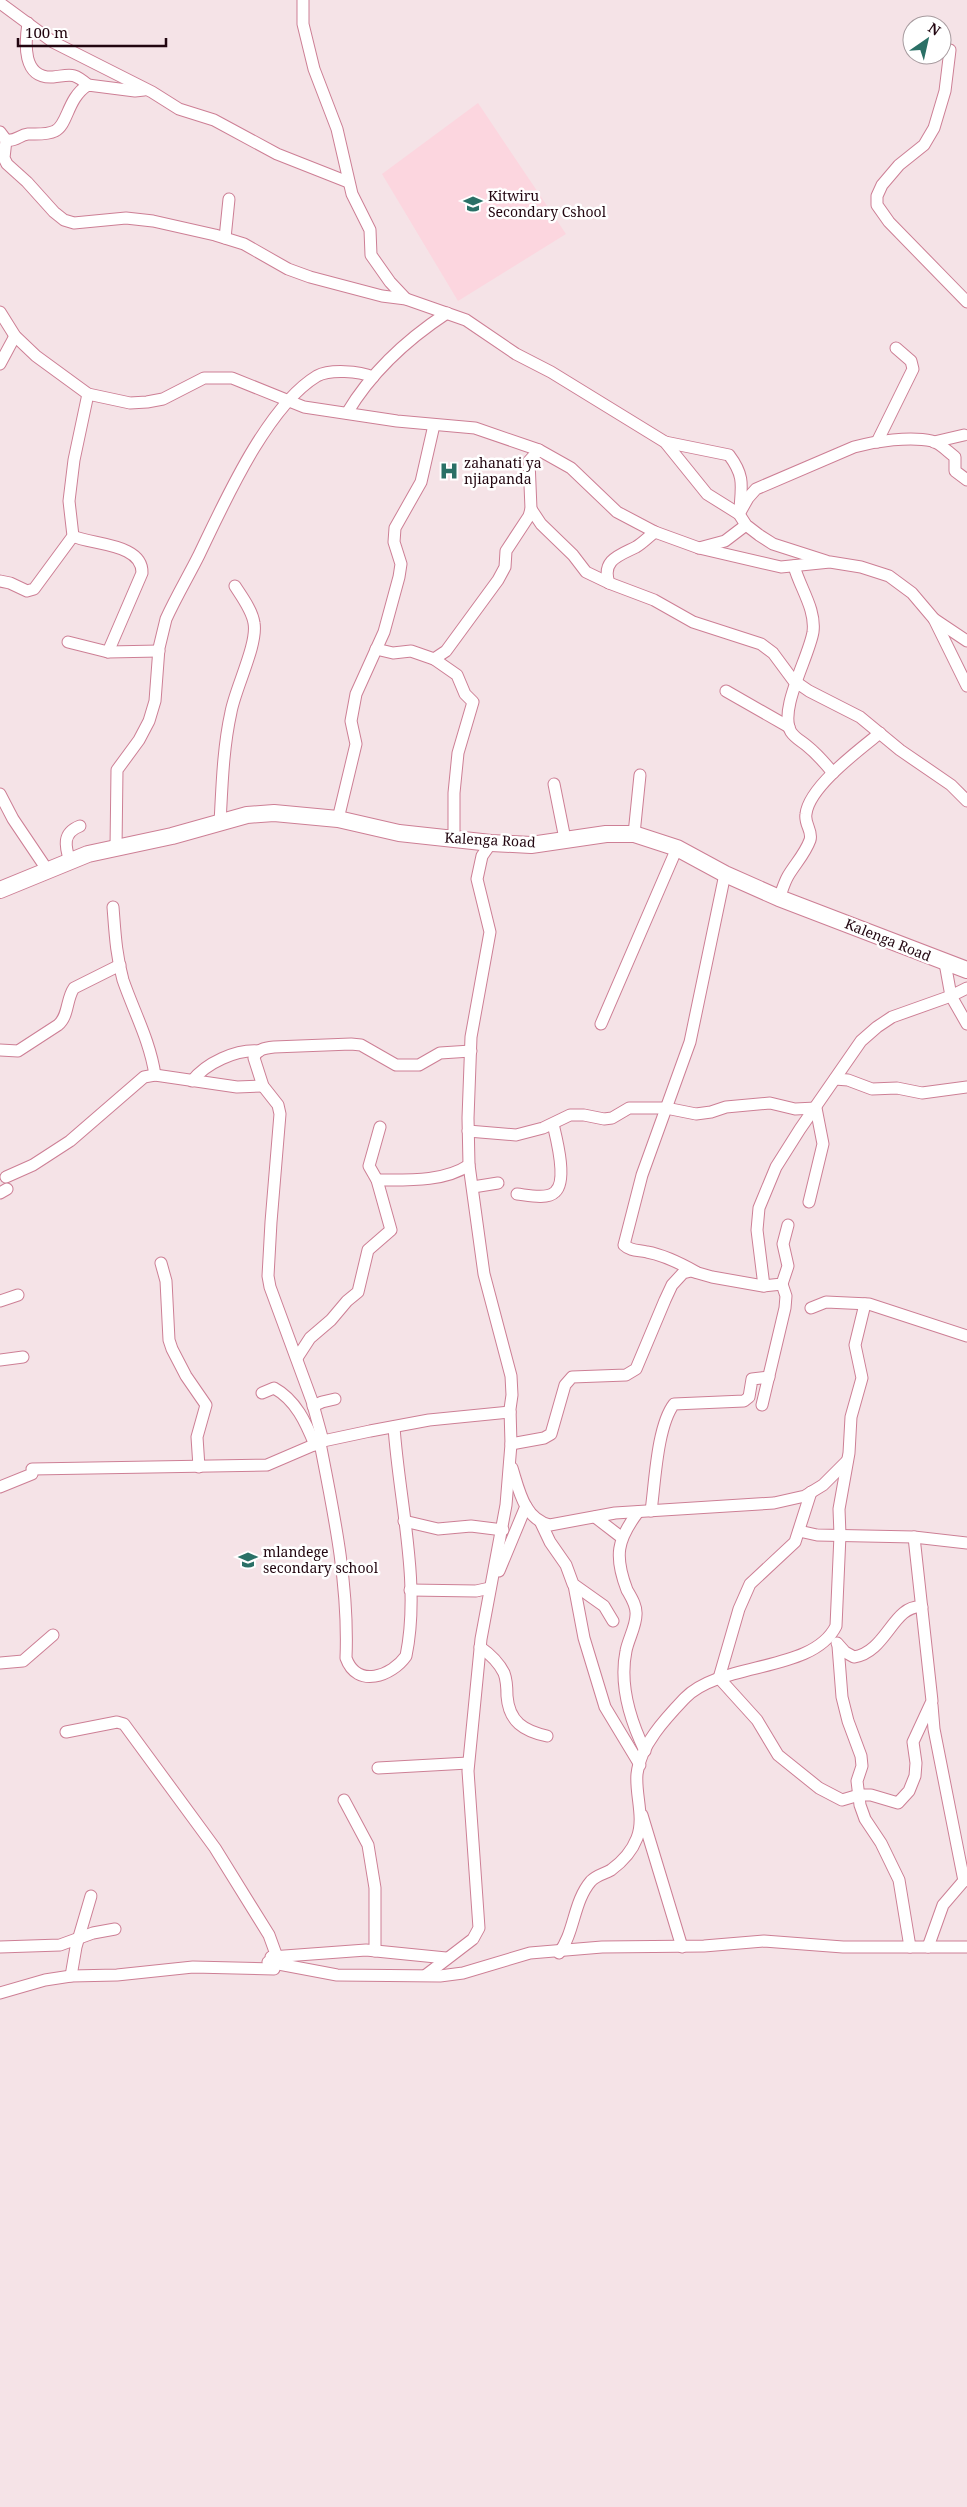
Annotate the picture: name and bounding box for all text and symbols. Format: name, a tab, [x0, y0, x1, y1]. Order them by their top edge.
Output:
scale bar	[18, 15, 165, 47]
north arrow	[902, 15, 952, 65]
text: N	[925, 18, 944, 40]
text: 100 m	[25, 22, 68, 42]
place label: Kitwiru Secondary Cshool	[488, 186, 607, 221]
school or university icon: Kitwiru Secondary Cshool	[462, 193, 484, 215]
place label: zahanati ya njiapanda	[464, 453, 542, 488]
hospital icon: zahanati ya njiapanda	[438, 460, 460, 482]
street label: Kalenga Road	[444, 828, 537, 851]
street label: Kalenga Road	[842, 914, 934, 966]
place label: mlandege secondary school	[263, 1542, 379, 1577]
school or university icon: mlandege secondary school	[237, 1549, 259, 1571]

